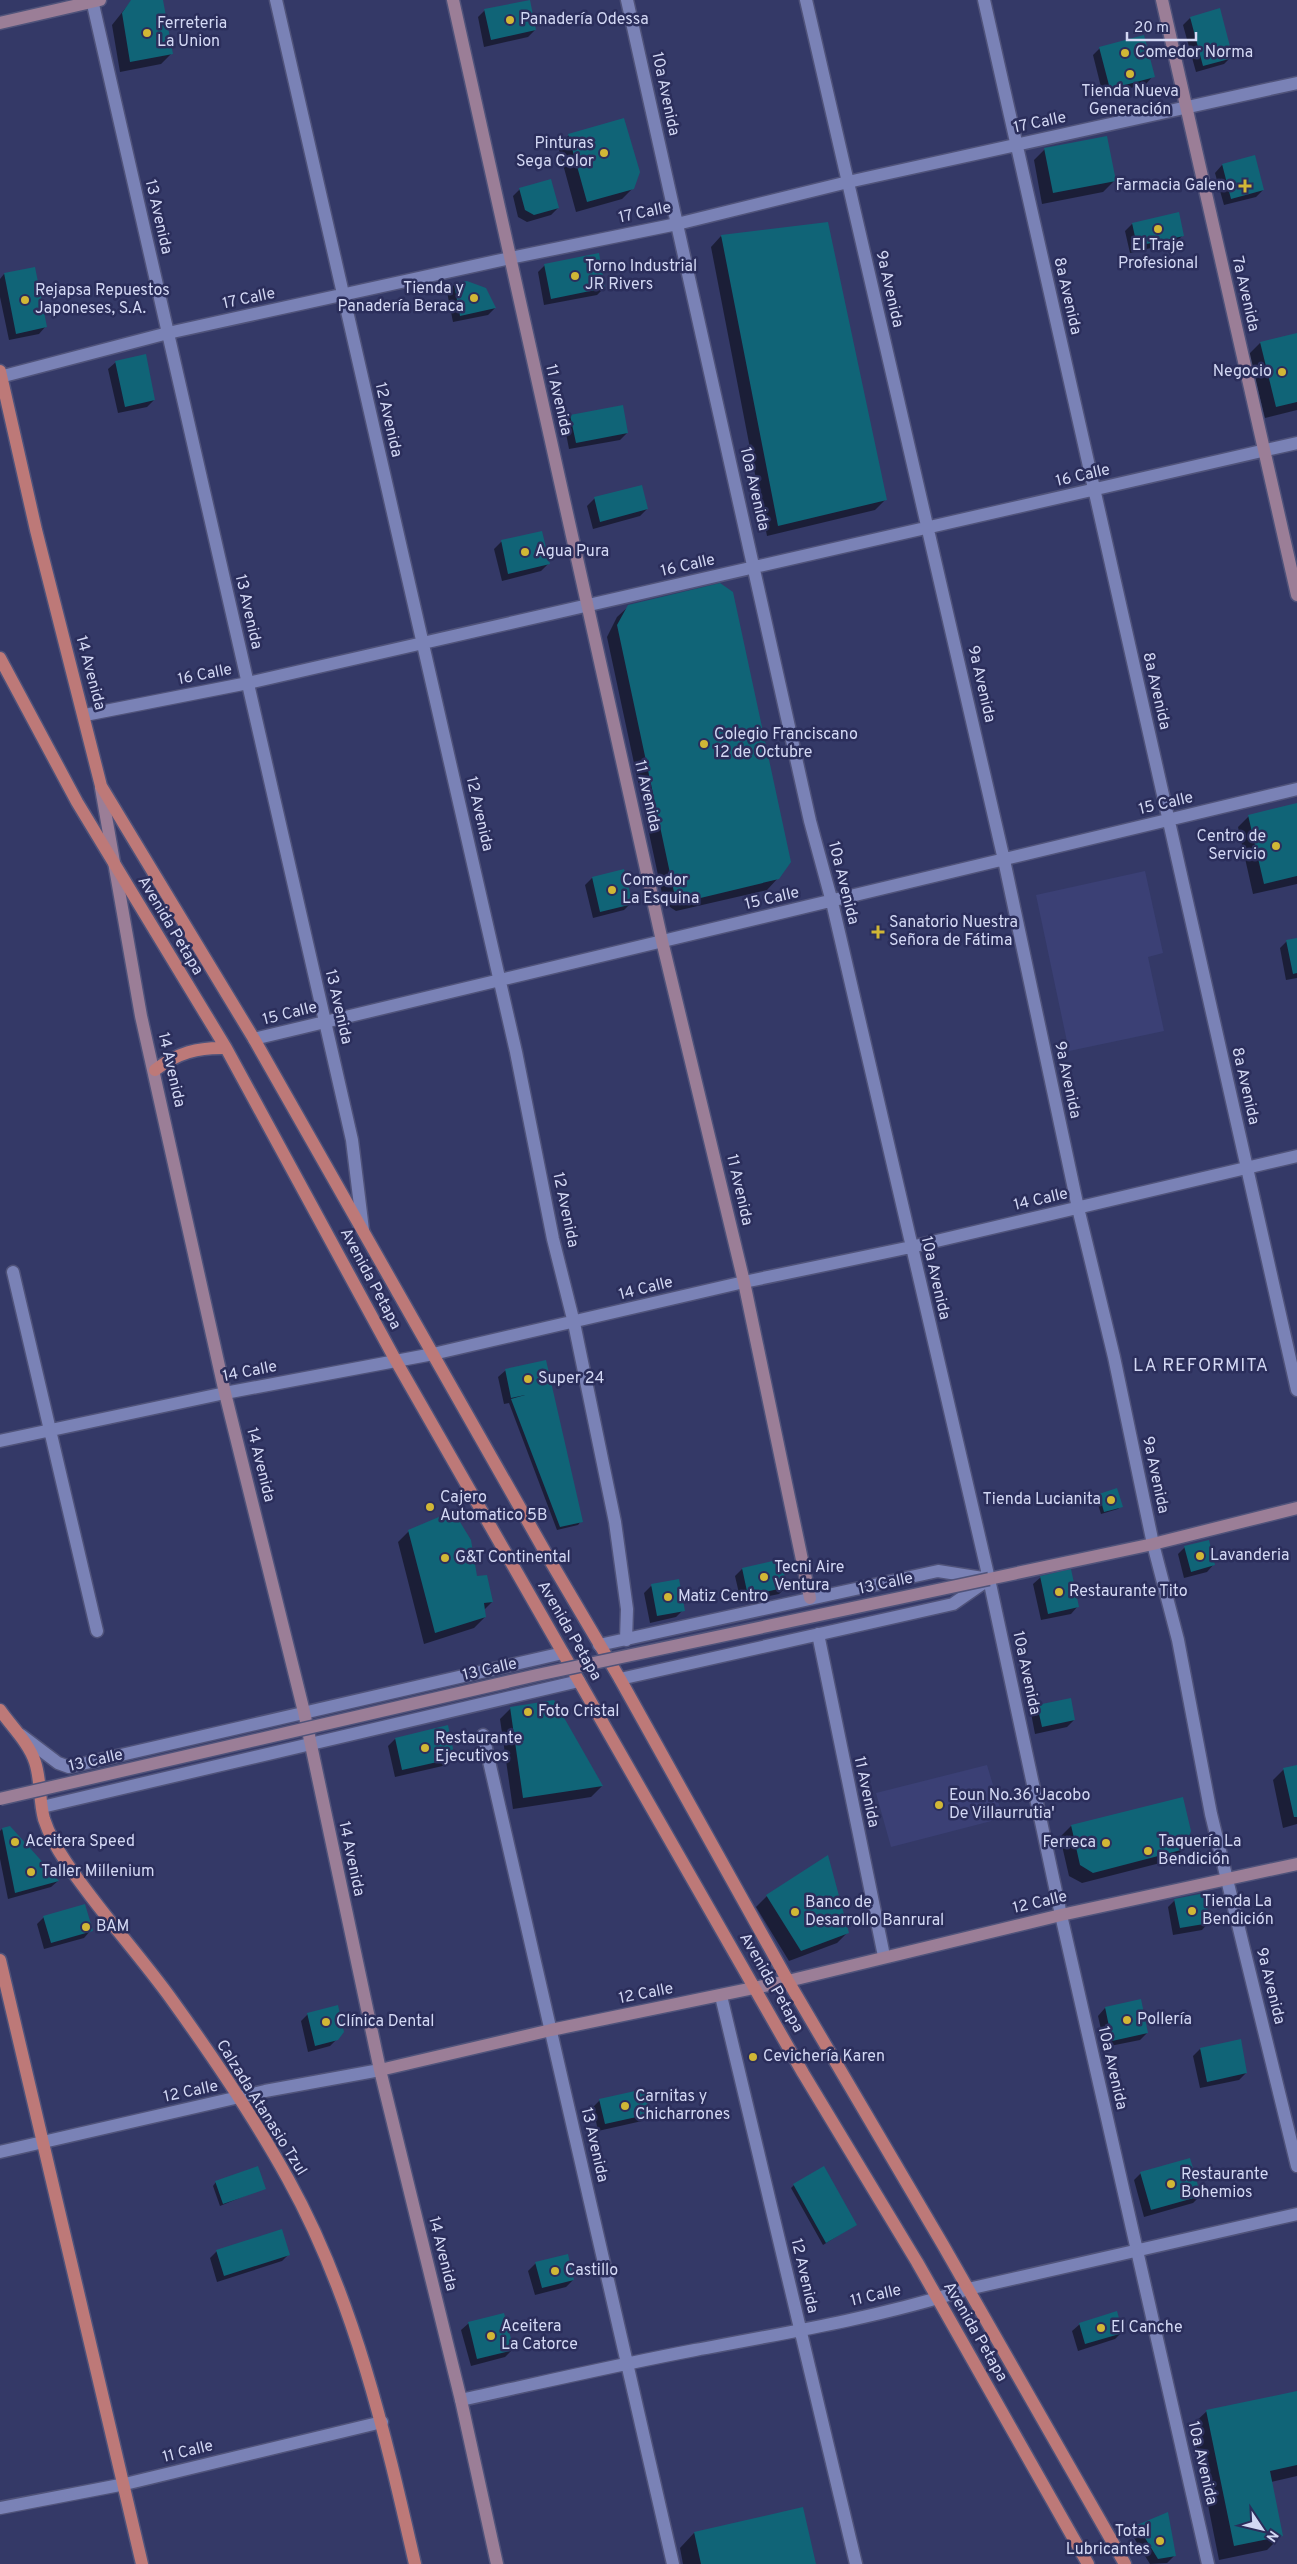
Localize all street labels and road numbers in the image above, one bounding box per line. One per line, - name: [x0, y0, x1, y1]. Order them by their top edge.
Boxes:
- street label: 10a Avenida: [646, 50, 684, 138]
- street label: 17 Calle: [1012, 108, 1068, 138]
- street label: 13 Avenida: [140, 178, 176, 256]
- street label: 17 Calle: [617, 198, 673, 228]
- street label: 9a Avenida: [870, 248, 908, 330]
- street label: 7a Avenida: [1227, 254, 1263, 334]
- street label: 8a Avenida: [1048, 255, 1086, 337]
- street label: 17 Calle: [221, 284, 277, 314]
- street label: 11 Avenida: [540, 362, 576, 438]
- street label: 12 Avenida: [370, 381, 406, 459]
- street label: 10a Avenida: [735, 445, 773, 533]
- street label: 16 Calle: [1054, 460, 1112, 492]
- street label: 16 Calle: [659, 550, 717, 582]
- street label: 13 Avenida: [230, 573, 266, 651]
- street label: 14 Avenida: [70, 634, 110, 712]
- street label: 9a Avenida: [962, 643, 1000, 725]
- street label: 8a Avenida: [1137, 650, 1175, 732]
- street label: 16 Calle: [176, 660, 234, 690]
- street label: 11 Avenida: [629, 758, 665, 834]
- street label: 12 Avenida: [461, 775, 497, 853]
- street label: 15 Calle: [1137, 788, 1195, 820]
- street label: 10a Avenida: [823, 839, 863, 927]
- street label: Avenida Petapa: [133, 873, 207, 979]
- street label: 15 Calle: [743, 883, 801, 915]
- street label: 13 Avenida: [320, 968, 356, 1046]
- street label: 15 Calle: [261, 998, 319, 1030]
- street label: 14 Avenida: [153, 1031, 189, 1109]
- street label: 9a Avenida: [1049, 1040, 1085, 1120]
- street label: 8a Avenida: [1226, 1045, 1264, 1127]
- street label: 11 Avenida: [721, 1152, 757, 1228]
- street label: 12 Avenida: [547, 1171, 583, 1249]
- street label: 14 Calle: [1012, 1184, 1070, 1216]
- street label: Avenida Petapa: [335, 1225, 405, 1333]
- street label: 10a Avenida: [916, 1234, 954, 1322]
- street label: 14 Calle: [617, 1273, 675, 1305]
- street label: 14 Calle: [221, 1357, 279, 1387]
- street label: 14 Avenida: [241, 1426, 279, 1504]
- street label: 9a Avenida: [1137, 1435, 1173, 1515]
- street label: 13 Calle: [857, 1568, 915, 1600]
- street label: Avenida Petapa: [532, 1578, 606, 1684]
- street label: 10a Avenida: [1007, 1629, 1045, 1717]
- street label: 13 Calle: [461, 1654, 519, 1686]
- street label: 13 Calle: [67, 1745, 125, 1777]
- street label: 11 Avenida: [849, 1754, 883, 1830]
- street label: 14 Avenida: [333, 1820, 369, 1898]
- street label: 12 Calle: [1011, 1887, 1069, 1919]
- street label: Avenida Petapa: [734, 1930, 808, 2036]
- street label: 9a Avenida: [1251, 1945, 1289, 2027]
- street label: 12 Calle: [617, 1979, 675, 2009]
- street label: 10a Avenida: [1093, 2024, 1131, 2112]
- street label: Calzada Atanasio Tzul: [211, 2036, 311, 2180]
- street label: 12 Calle: [162, 2076, 220, 2108]
- street label: 13 Avenida: [576, 2106, 612, 2184]
- street label: 14 Avenida: [423, 2215, 461, 2293]
- street label: 12 Avenida: [786, 2237, 822, 2315]
- street label: Avenida Petapa: [938, 2279, 1012, 2385]
- street label: 11 Calle: [849, 2280, 903, 2312]
- street label: 10a Avenida: [1183, 2419, 1221, 2507]
- street label: 11 Calle: [161, 2436, 215, 2468]

